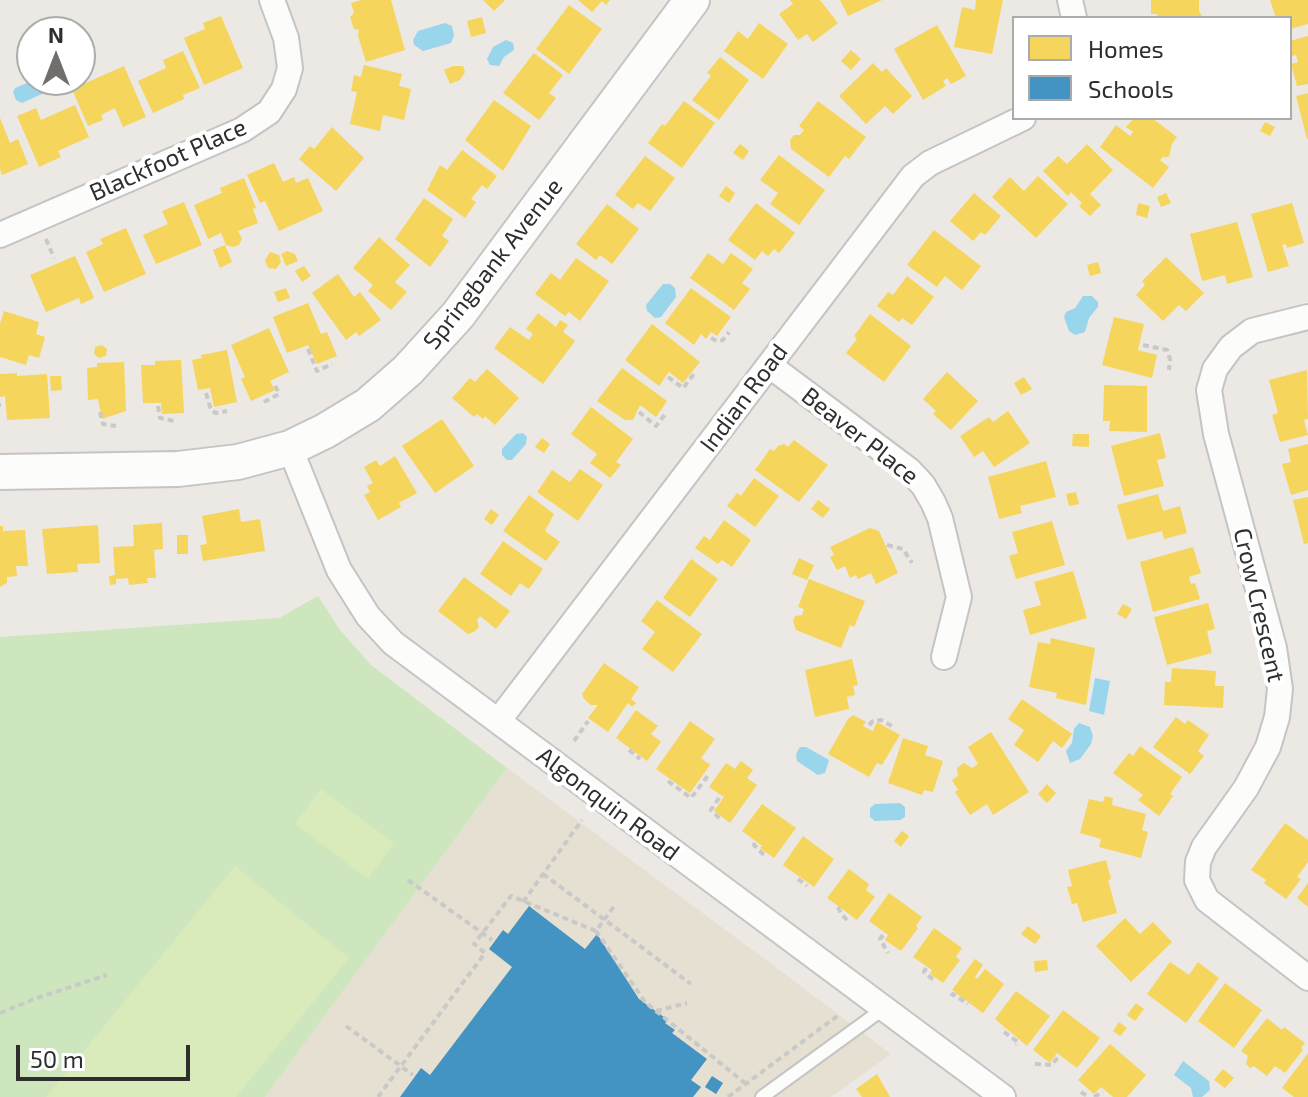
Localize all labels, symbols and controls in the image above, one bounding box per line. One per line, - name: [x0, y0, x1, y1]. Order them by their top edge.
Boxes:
- north arrow: [16, 16, 96, 96]
- legend: [1012, 16, 1292, 120]
- text: N: [48, 21, 64, 47]
- text: Homes: [1088, 34, 1164, 63]
- text: Schools: [1088, 74, 1174, 103]
- street label: Blackfoot Place: [85, 113, 251, 207]
- street label: Springbank Avenue: [417, 173, 569, 355]
- street label: Indian Road: [694, 338, 794, 458]
- street label: Beaver Place: [796, 381, 924, 491]
- street label: Crow Crescent: [1227, 525, 1291, 685]
- street label: Algonquin Road: [531, 741, 685, 867]
- scale bar: [20, 1029, 194, 1079]
- text: 50 m: [30, 1044, 84, 1073]

